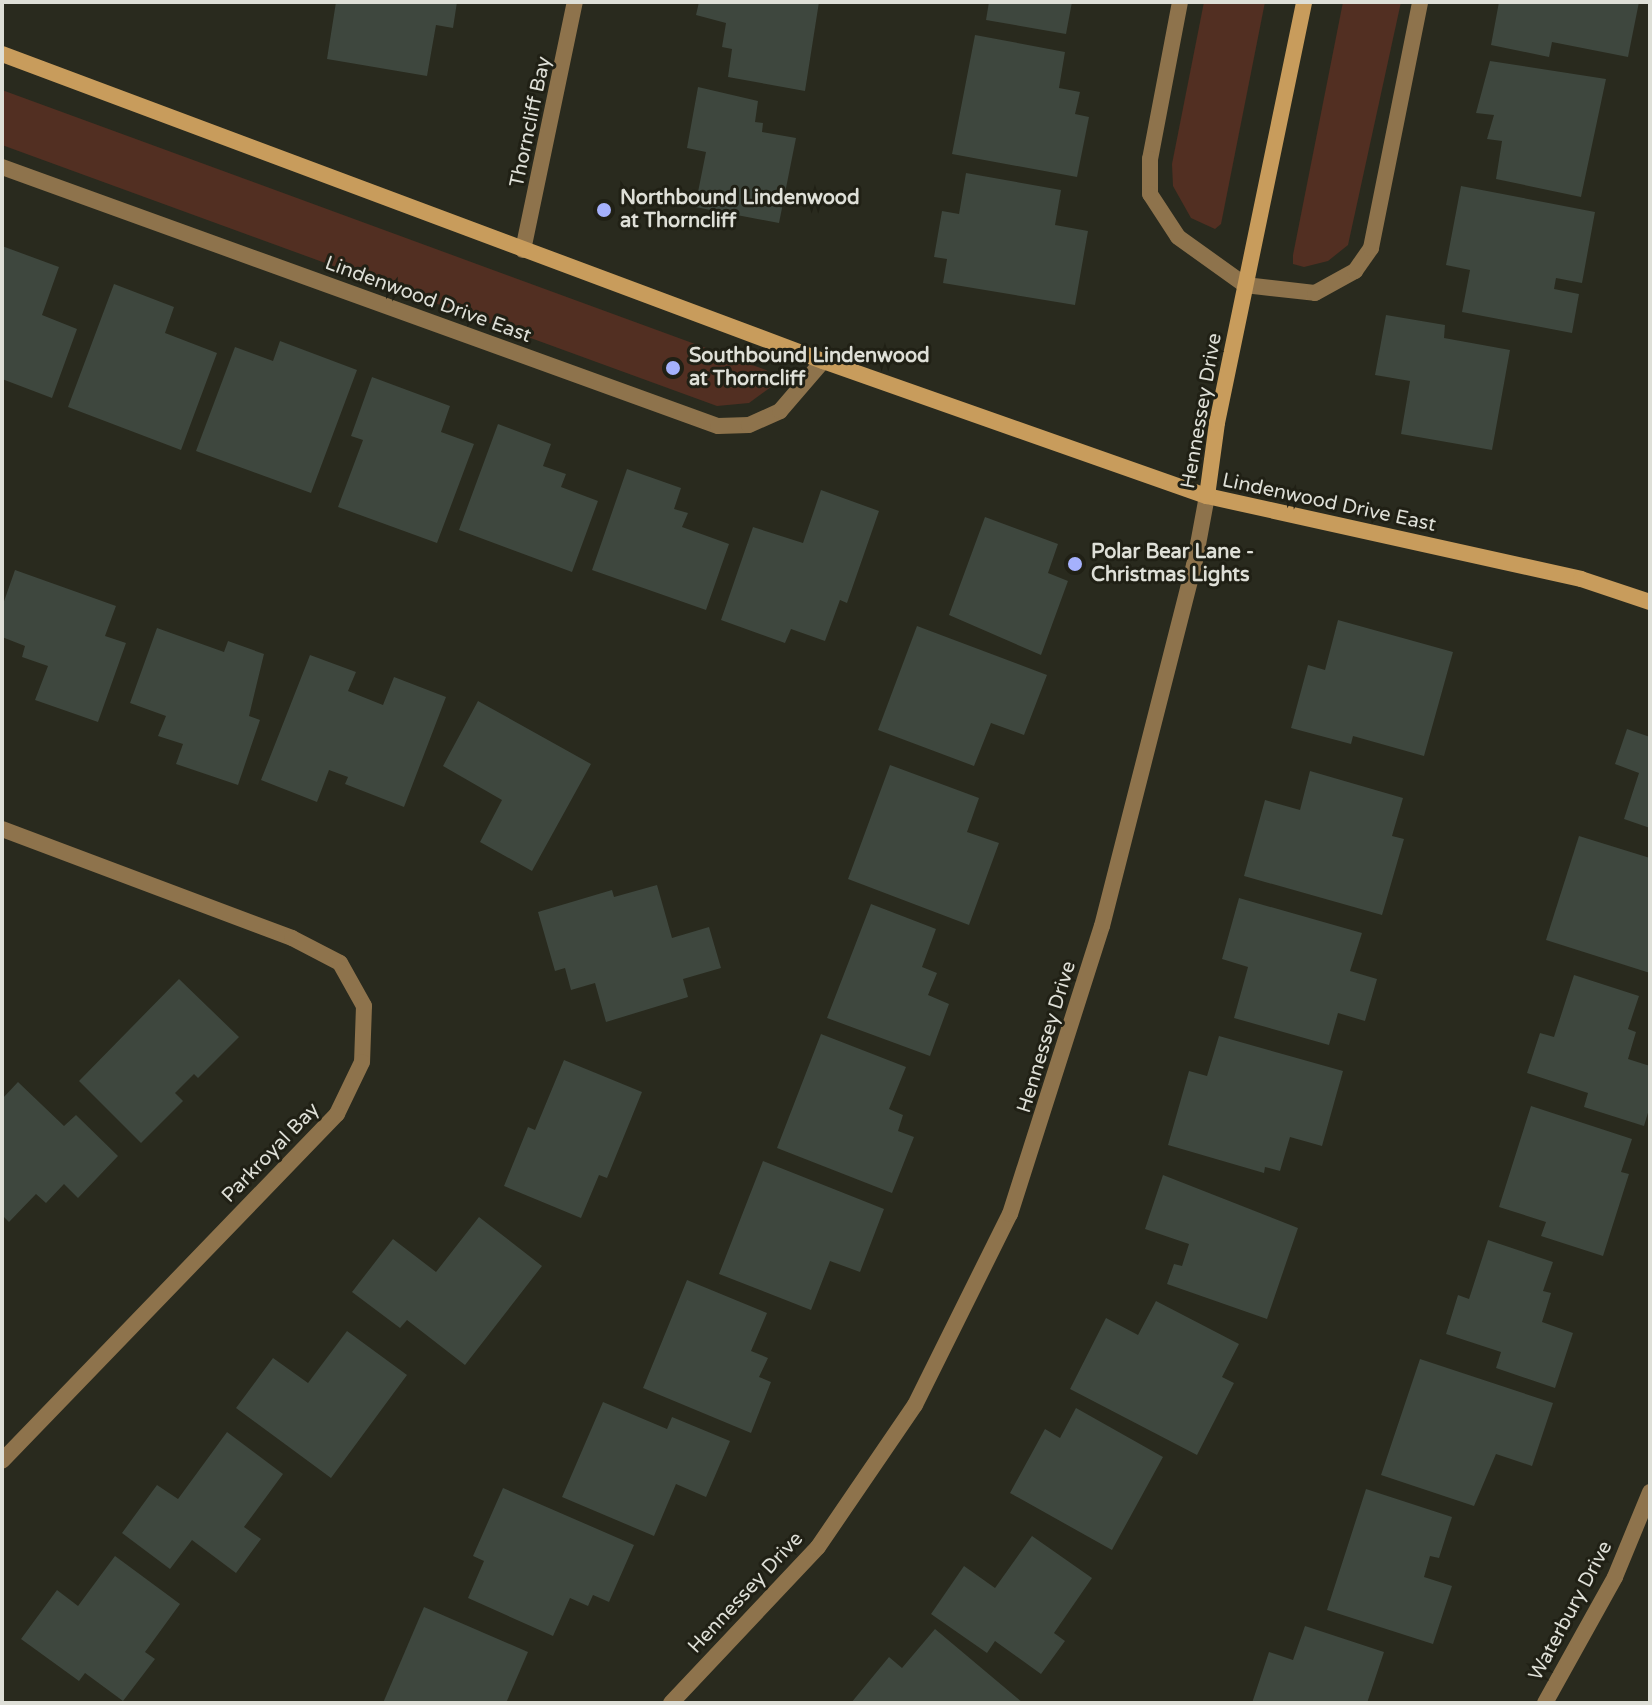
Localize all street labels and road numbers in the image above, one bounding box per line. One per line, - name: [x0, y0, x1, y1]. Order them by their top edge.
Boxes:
- street label: Thorncliff Bay: [505, 54, 557, 190]
- street label: Lindenwood Drive East: [321, 251, 535, 349]
- street label: Hennessey Drive: [1177, 331, 1227, 491]
- street label: Lindenwood Drive East: [1220, 469, 1438, 537]
- street label: Hennessey Drive: [1013, 958, 1081, 1116]
- street label: Parkroyal Bay: [217, 1098, 325, 1208]
- street label: Hennessey Drive: [684, 1527, 808, 1659]
- street label: Waterbury Drive: [1524, 1537, 1618, 1685]

